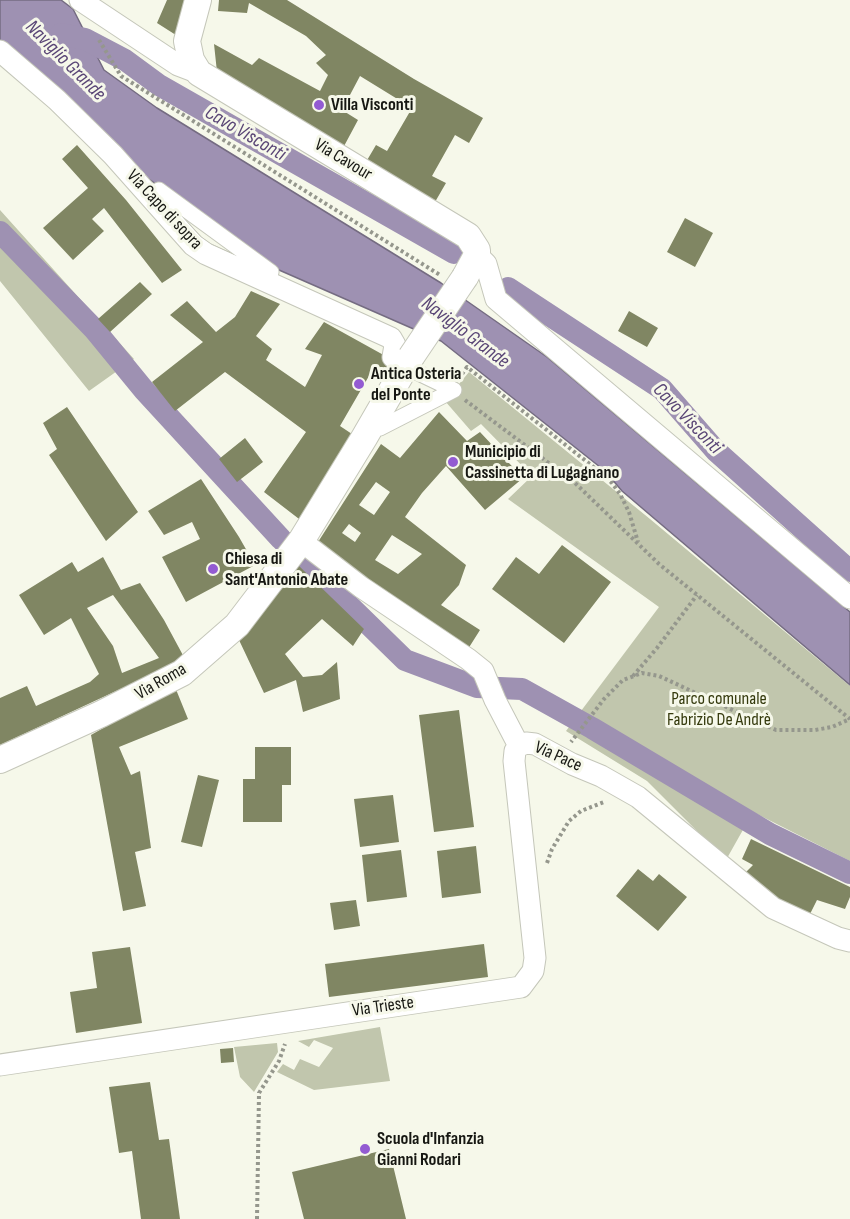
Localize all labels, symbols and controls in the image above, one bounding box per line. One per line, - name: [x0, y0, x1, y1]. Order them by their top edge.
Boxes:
- water label: Naviglio Grande: [20, 16, 110, 106]
- place label: Villa Visconti: [331, 94, 413, 116]
- marker: Villa Visconti: [312, 98, 326, 112]
- water label: Cavo Visconti: [200, 101, 290, 167]
- street label: Via Cavour: [310, 134, 376, 186]
- street label: Via Capo di sopra: [122, 166, 206, 254]
- water label: Naviglio Grande: [416, 292, 514, 374]
- place label: Antica Osteria del Ponte: [371, 363, 461, 406]
- marker: Antica Osteria del Ponte: [352, 377, 366, 391]
- water label: Cavo Visconti: [647, 378, 727, 460]
- place label: Municipio di Cassinetta di Lugagnano: [465, 441, 619, 484]
- marker: Municipio di Cassinetta di Lugagnano: [446, 455, 460, 469]
- place label: Chiesa di Sant'Antonio Abate: [225, 548, 348, 590]
- marker: Chiesa di Sant'Antonio Abate: [206, 562, 220, 576]
- street label: Via Roma: [132, 659, 190, 705]
- park label: Parco comunale Fabrizio De Andrè: [667, 688, 771, 730]
- street label: Via Pace: [531, 737, 585, 777]
- street label: Via Trieste: [351, 992, 415, 1022]
- place label: Scuola d'Infanzia Gianni Rodari: [377, 1128, 484, 1170]
- marker: Scuola d'Infanzia Gianni Rodari: [358, 1142, 372, 1156]

